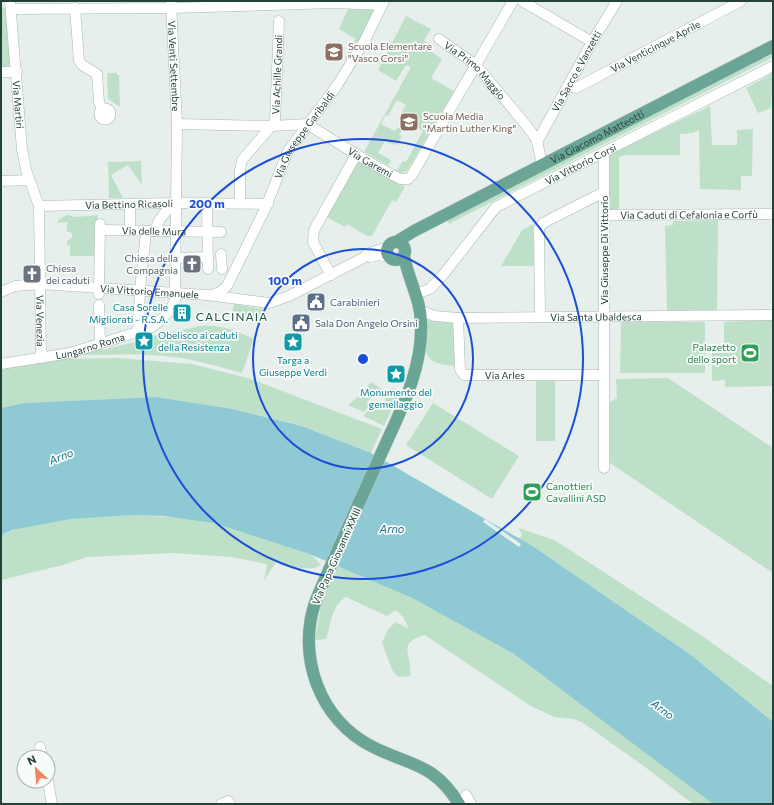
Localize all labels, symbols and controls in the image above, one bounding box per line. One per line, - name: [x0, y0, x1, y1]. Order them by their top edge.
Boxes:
- street label: Via Venticinque Aprile: [608, 18, 702, 75]
- street label: Via Venti Settembre: [166, 20, 182, 112]
- street label: Via Sacco e Vanzetti: [549, 28, 604, 114]
- street label: Via Achille Grandi: [269, 35, 284, 114]
- street label: Via Primo Maggio: [442, 39, 508, 102]
- place label: Scuola Elementare "Vasco Corsi": [348, 40, 432, 64]
- school or university icon: Scuola Elementare "Vasco Corsi": [323, 41, 345, 63]
- street label: Via Martiri: [10, 80, 26, 129]
- street label: Via Giuseppe Garibaldi: [272, 89, 337, 180]
- street label: Via Giacomo Matteotti: [548, 107, 646, 166]
- place label: Scuola Media "Martin Luther King": [423, 110, 516, 134]
- school or university icon: Scuola Media "Martin Luther King": [398, 111, 420, 133]
- street label: Via Vittorio Corsi: [543, 141, 618, 187]
- street label: Via Garemi: [346, 145, 395, 180]
- text: 200 m: [189, 196, 225, 210]
- street label: Via Giuseppe Di Vittorio: [598, 196, 610, 304]
- street label: Via Bettino Ricasoli: [85, 197, 173, 211]
- street label: Via Caduti di Cefalonia e Corfù: [620, 208, 758, 221]
- street label: Via delle Mura: [122, 224, 186, 237]
- place label: Chiesa della Compagnia: [125, 252, 178, 276]
- church icon: Chiesa della Compagnia: [181, 253, 203, 275]
- place label: Chiesa dei caduti: [46, 262, 90, 286]
- church icon: Chiesa dei caduti: [21, 263, 43, 285]
- text: 100 m: [268, 273, 302, 287]
- street label: Via Vittorio Emanuele: [100, 282, 199, 300]
- public building icon: Carabinieri: [305, 291, 327, 313]
- street label: Via Venezia: [34, 295, 47, 347]
- place label: Carabinieri: [330, 296, 380, 308]
- place label: Casa Sorelle Migliorati - R.S.A.: [89, 301, 168, 325]
- building icon: Casa Sorelle Migliorati - R.S.A.: [171, 302, 193, 324]
- district label: CALCINAIA: [196, 309, 268, 323]
- street label: Via Santa Ubaldesca: [550, 310, 642, 323]
- public building icon: Sala Don Angelo Orsini: [290, 312, 312, 334]
- place label: Sala Don Angelo Orsini: [315, 317, 418, 329]
- place label: Obelisco ai caduti della Resistenza: [158, 329, 238, 353]
- street label: Lungarno Roma: [55, 330, 126, 361]
- place icon: Obelisco ai caduti della Resistenza: [133, 330, 155, 352]
- place icon: Targa a Giuseppe Verdi: [282, 331, 304, 353]
- place label: Palazetto dello sport: [687, 341, 736, 365]
- sports icon: Palazetto dello sport: [739, 342, 761, 364]
- centre of rings: [356, 352, 370, 366]
- place label: Targa a Giuseppe Verdi: [259, 354, 327, 378]
- place icon: Monumento del gemellaggio: [385, 363, 407, 385]
- street label: Via Arles: [485, 369, 525, 381]
- place label: Monumento del gemellaggio: [360, 386, 432, 410]
- water label: Arno: [46, 445, 75, 467]
- place label: Canottieri Cavallini ASD: [546, 480, 606, 504]
- sports icon: Canottieri Cavallini ASD: [521, 481, 543, 503]
- street label: Via Papa Giovanni XXIII: [309, 506, 363, 606]
- water label: Arno: [379, 522, 405, 535]
- water label: Arno: [648, 696, 677, 722]
- north arrow: [16, 749, 56, 789]
- text: N: [25, 752, 38, 767]

